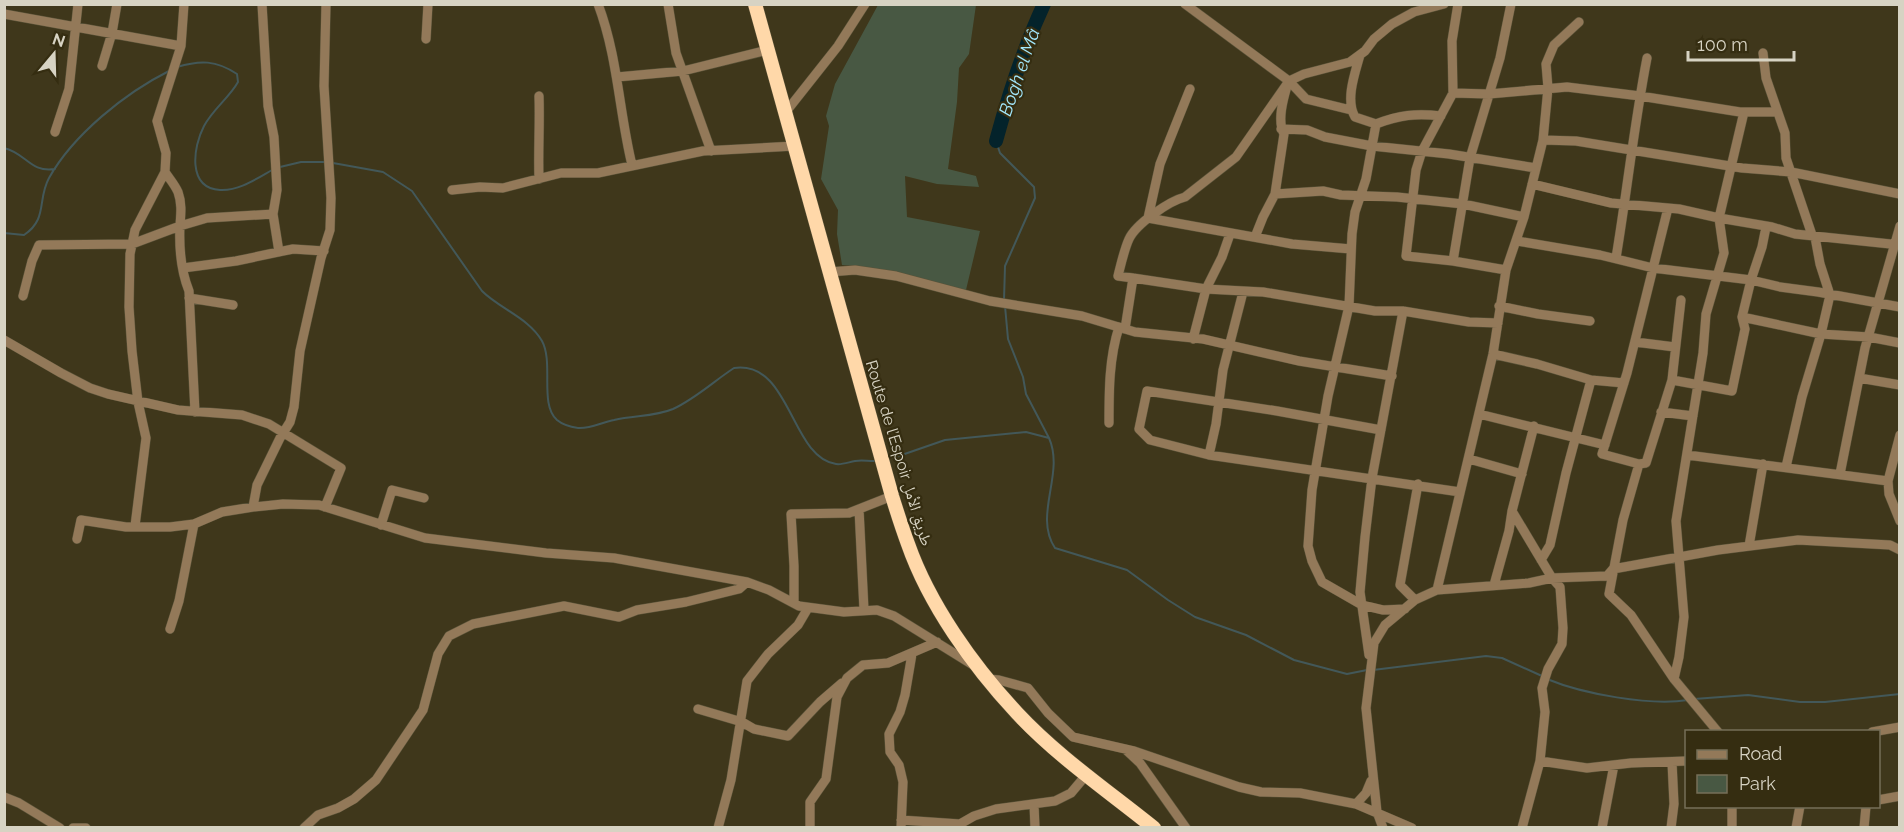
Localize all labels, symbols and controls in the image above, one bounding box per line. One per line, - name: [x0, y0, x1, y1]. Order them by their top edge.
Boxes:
- north arrow: [24, 24, 84, 84]
- scale bar: [1688, 24, 1794, 62]
- water label: Bogh el Mâ: [994, 25, 1044, 119]
- text: N: [50, 29, 68, 51]
- text: 100 m: [1697, 34, 1748, 55]
- street label: Route de l’Espoir طريق الأمل: [861, 358, 936, 548]
- legend: [1685, 730, 1880, 808]
- text: Road: [1739, 743, 1782, 764]
- text: Park: [1739, 773, 1776, 794]

